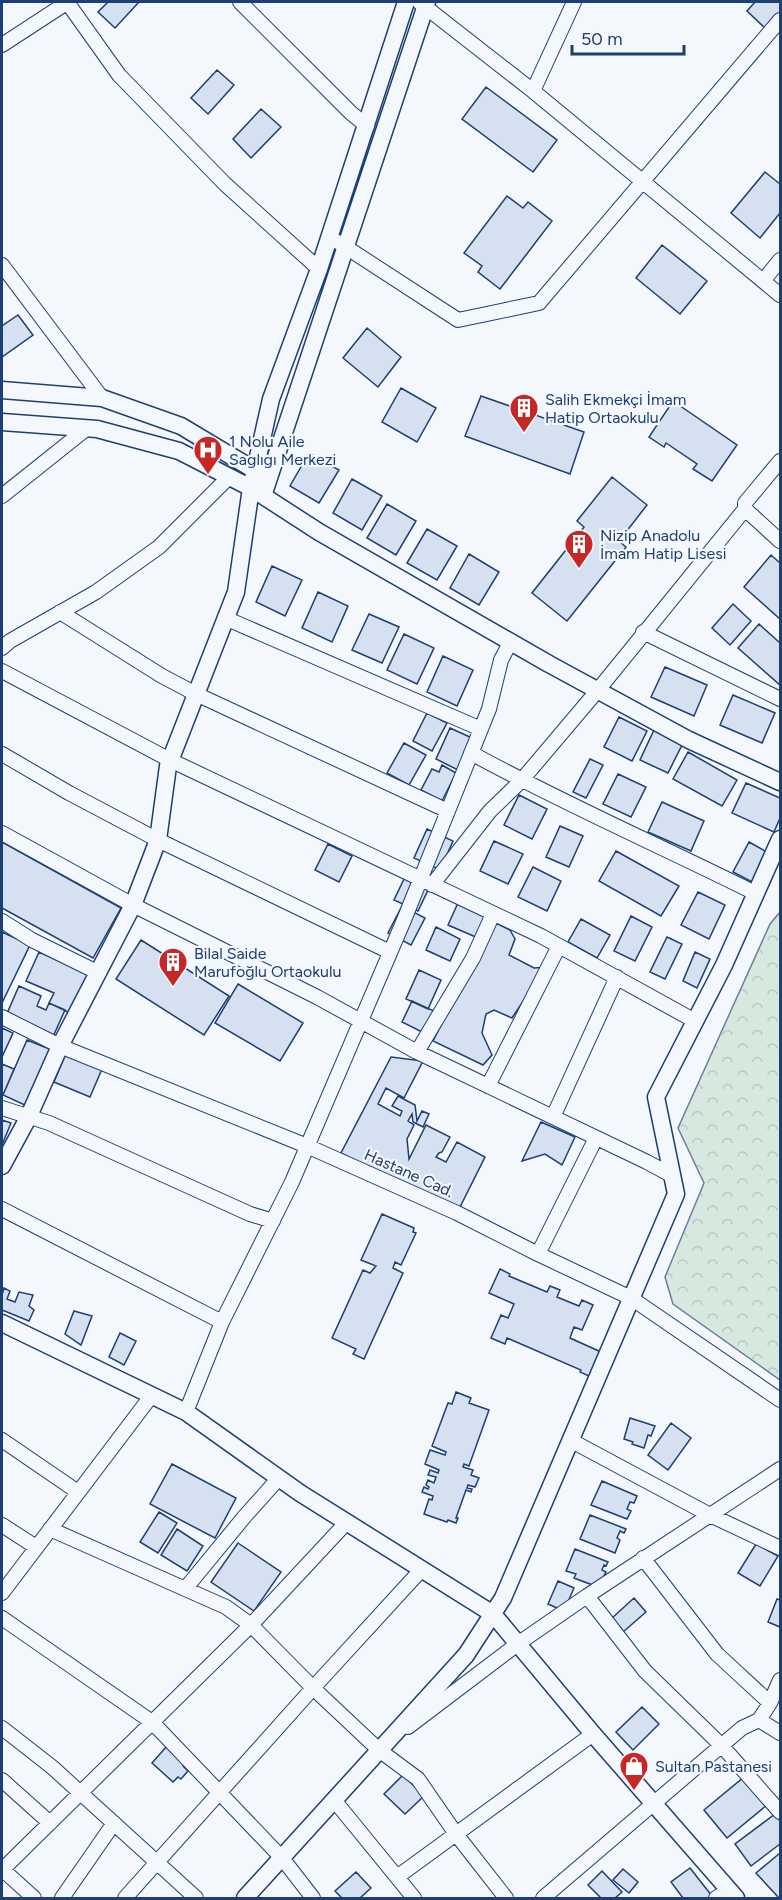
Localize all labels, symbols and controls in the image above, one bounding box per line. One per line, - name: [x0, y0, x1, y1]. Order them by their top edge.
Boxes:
- scale bar: [572, 18, 684, 56]
- text: 50 m: [581, 28, 623, 50]
- place label: Salih Ekmekçi İmam Hatip Ortaokulu: [545, 390, 686, 427]
- building icon: Salih Ekmekçi İmam Hatip Ortaokulu: [508, 392, 540, 434]
- place label: 1 Nolu Aile Saglıgı Merkezi: [229, 432, 336, 469]
- hospital icon: 1 Nolu Aile Saglıgı Merkezi: [192, 434, 224, 476]
- place label: Nizip Anadolu İmam Hatip Lisesi: [600, 526, 726, 563]
- building icon: Nizip Anadolu İmam Hatip Lisesi: [563, 528, 595, 570]
- place label: Bilal Saide Marufoğlu Ortaokulu: [194, 944, 341, 981]
- building icon: Bilal Saide Marufoğlu Ortaokulu: [157, 946, 189, 988]
- street label: Hastane Cad.: [361, 1145, 457, 1201]
- shop icon: Sultan Pastanesi: [618, 1750, 650, 1792]
- place label: Sultan Pastanesi: [655, 1757, 772, 1776]

